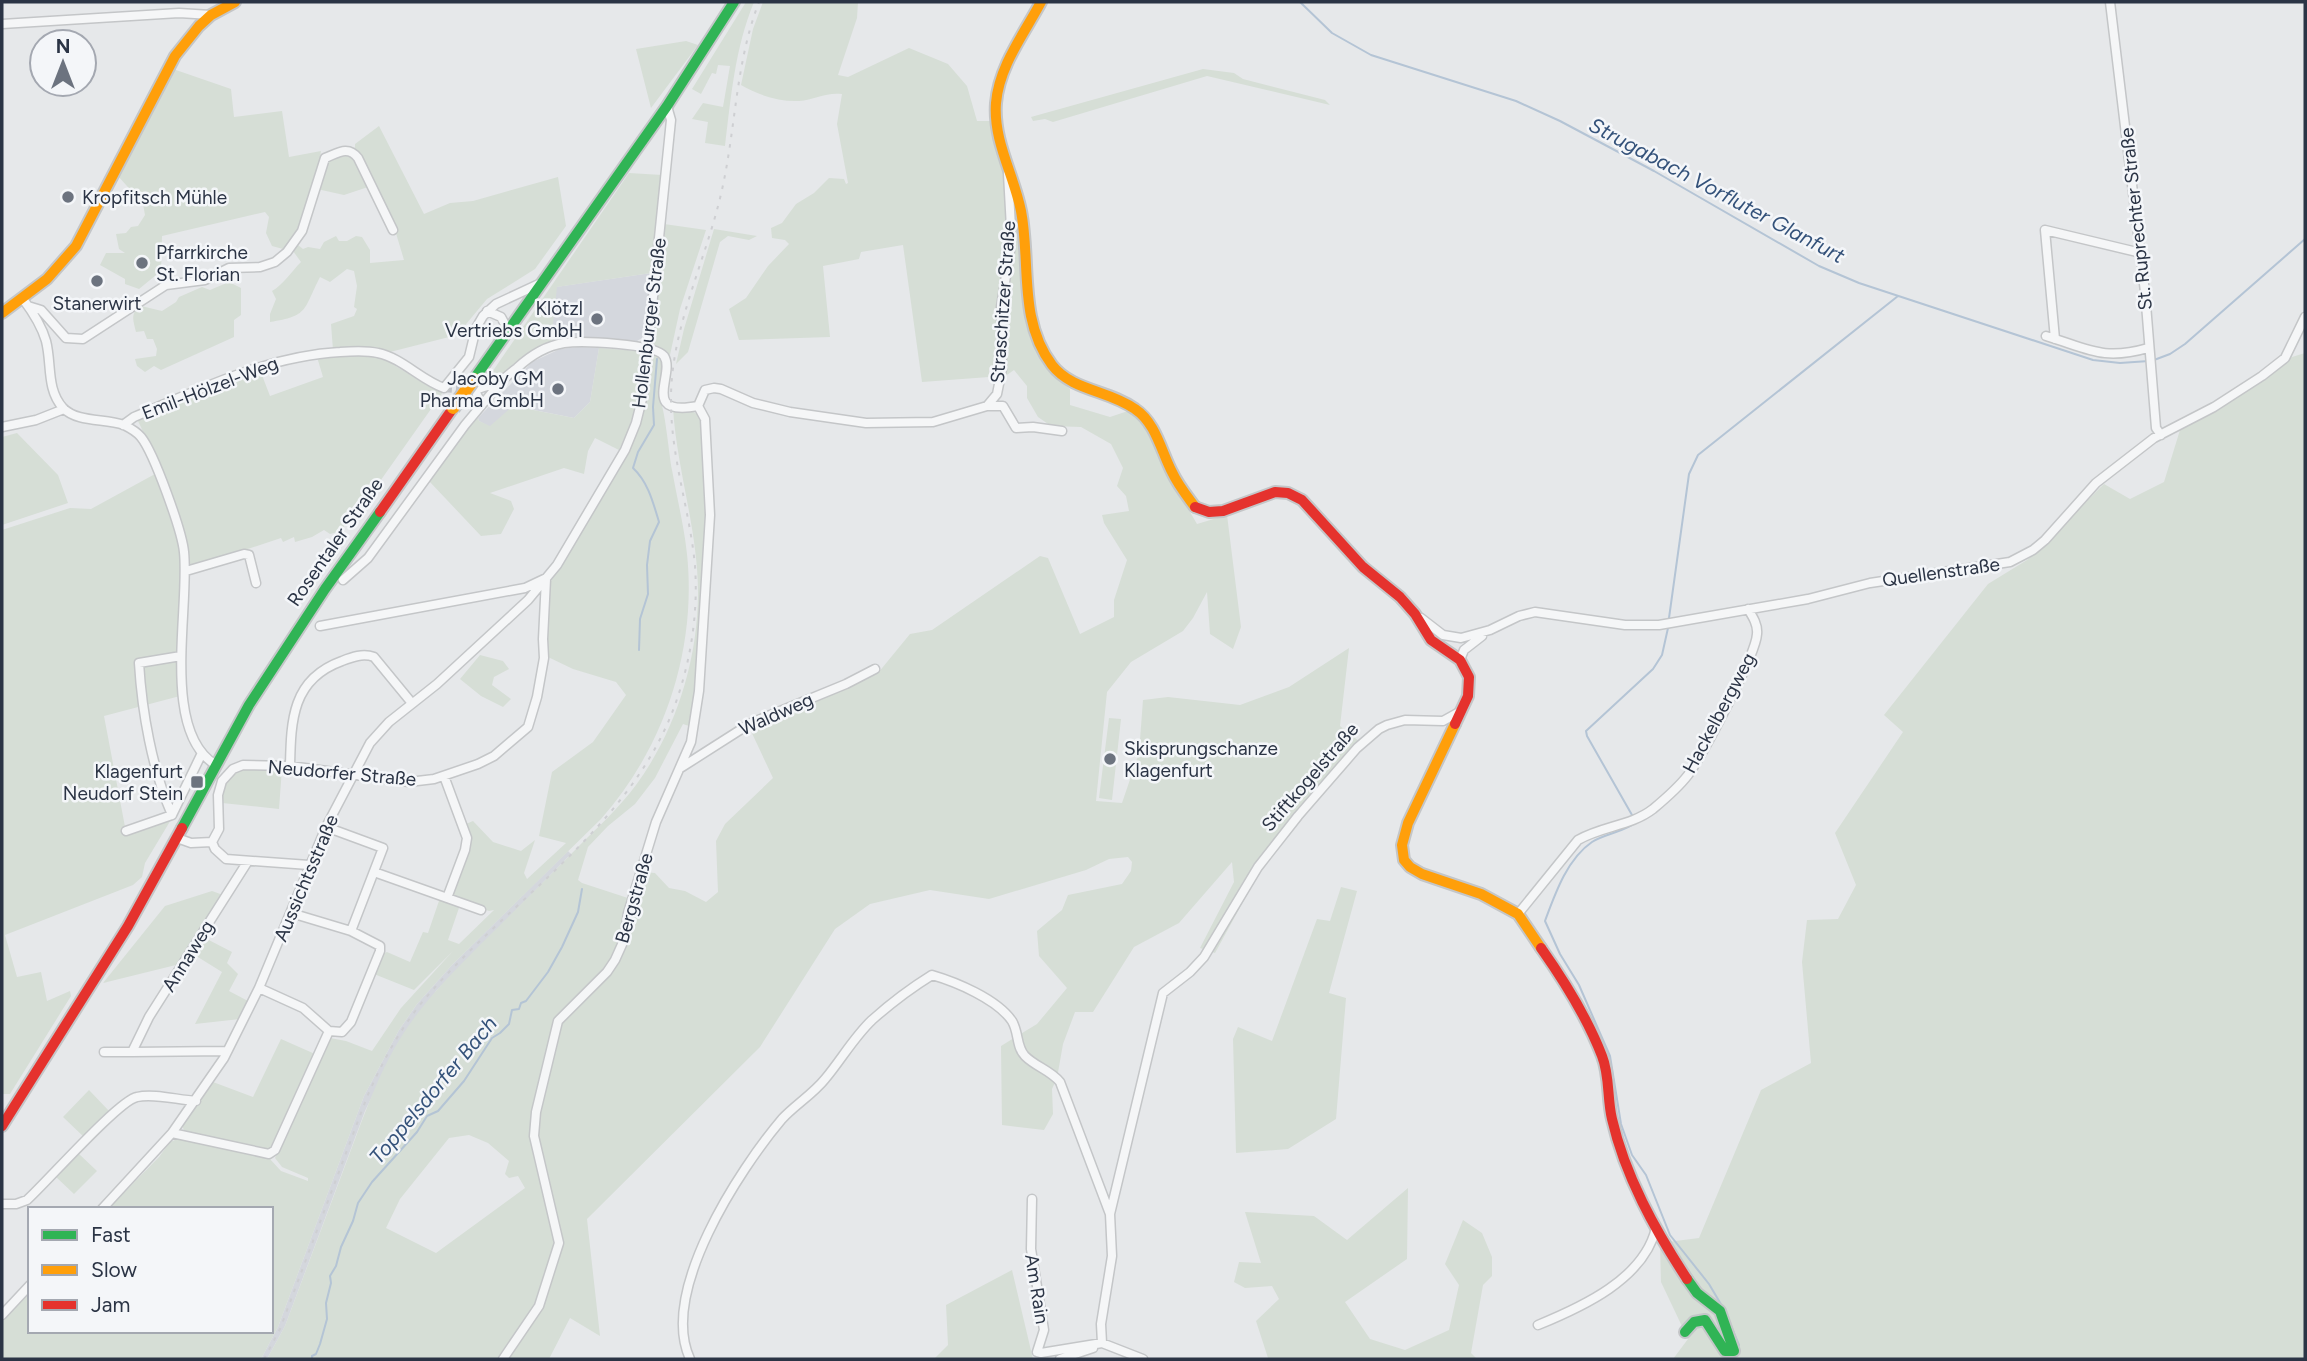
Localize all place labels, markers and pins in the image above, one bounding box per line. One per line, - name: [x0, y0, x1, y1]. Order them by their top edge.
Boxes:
- place label: Kropfitsch Mühle: [82, 186, 227, 209]
- marker: Kropfitsch Mühle: [60, 189, 76, 205]
- place label: Pfarrkirche St. Florian: [156, 241, 248, 286]
- marker: Pfarrkirche St. Florian: [134, 255, 150, 271]
- marker: Stanerwirt: [89, 273, 105, 289]
- place label: Stanerwirt: [53, 292, 141, 315]
- place label: Klötzl Vertriebs GmbH: [445, 297, 583, 342]
- marker: Klötzl Vertriebs GmbH: [589, 311, 605, 327]
- place label: Jacoby GM Pharma GmbH: [420, 367, 544, 412]
- marker: Jacoby GM Pharma GmbH: [550, 381, 566, 397]
- place label: Skisprungschanze Klagenfurt: [1124, 737, 1278, 782]
- marker: Skisprungschanze Klagenfurt: [1102, 751, 1118, 767]
- place label: Klagenfurt Neudorf Stein: [63, 760, 183, 805]
- marker: Klagenfurt Neudorf Stein: [189, 774, 205, 790]

